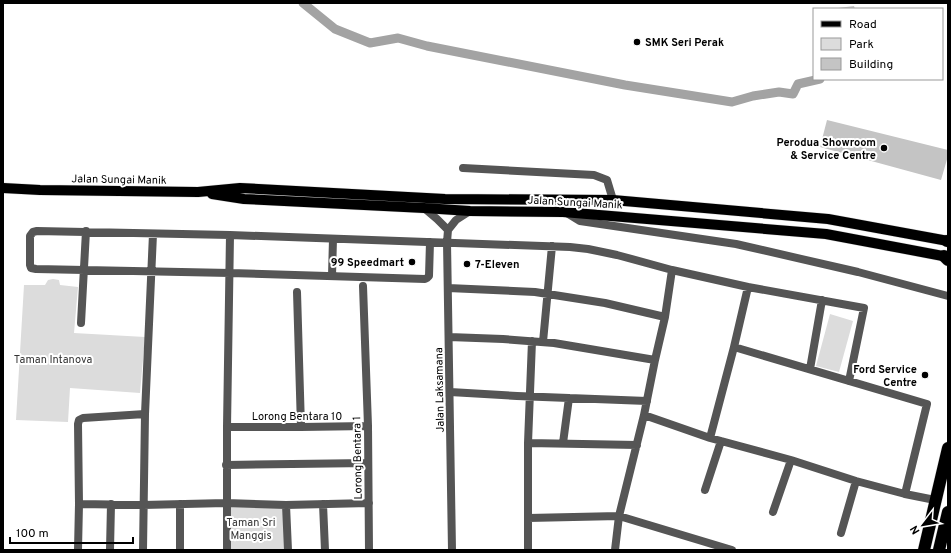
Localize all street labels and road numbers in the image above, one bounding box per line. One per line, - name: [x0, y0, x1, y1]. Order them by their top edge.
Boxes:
- street label: Jalan Sungai Manik: [71, 172, 167, 188]
- street label: Jalan Sungai Manik: [527, 194, 623, 212]
- street label: Jalan Laksamana: [432, 347, 448, 433]
- street label: Lorong Bentara 10: [252, 410, 342, 424]
- street label: Lorong Bentara 1: [350, 416, 366, 500]

